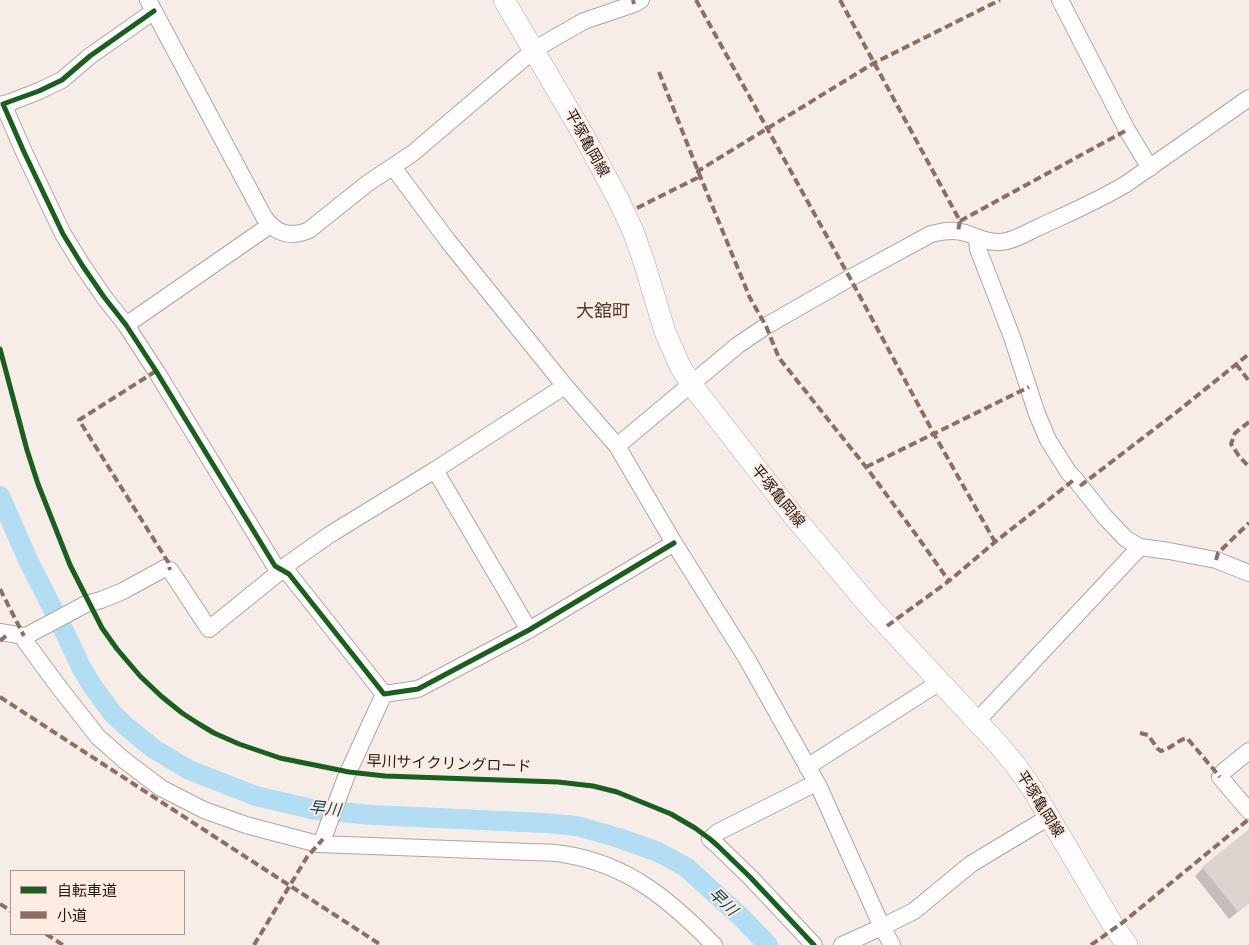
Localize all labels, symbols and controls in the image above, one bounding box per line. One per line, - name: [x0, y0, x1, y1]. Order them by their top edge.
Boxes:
- street label: 平塚亀岡線: [561, 106, 613, 180]
- district label: 大舘町: [576, 300, 630, 322]
- street label: 平塚亀岡線: [747, 461, 809, 531]
- street label: 早川サイクリングロード: [366, 752, 532, 776]
- street label: 平塚亀岡線: [1012, 767, 1068, 841]
- water label: 早川: [308, 798, 342, 820]
- legend: [10, 870, 185, 935]
- text: 自転車道: [57, 882, 117, 899]
- water label: 早川: [705, 884, 741, 920]
- text: 小道: [57, 907, 87, 924]

